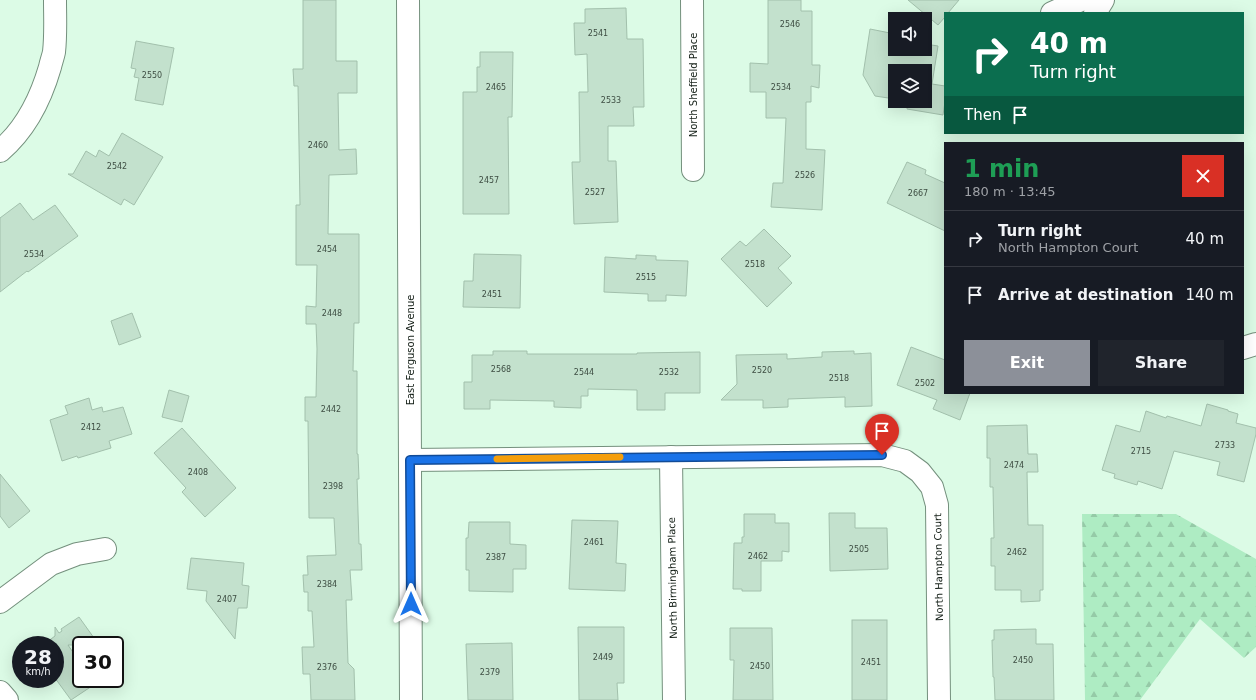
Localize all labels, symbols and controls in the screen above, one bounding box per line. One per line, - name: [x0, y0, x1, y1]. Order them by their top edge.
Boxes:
- map controls: [888, 12, 932, 108]
- button: sound: [888, 12, 932, 56]
- house number: 2546: [780, 20, 800, 29]
- text: 40 m: [1030, 27, 1108, 60]
- icon: right: [964, 28, 1016, 80]
- house number: 2541: [588, 29, 608, 38]
- street label: North Sheffield Place: [688, 33, 699, 137]
- text: Turn right: [1030, 61, 1116, 82]
- button: layers: [888, 64, 932, 108]
- house number: 2550: [142, 71, 162, 80]
- house number: 2465: [486, 83, 506, 92]
- house number: 2534: [771, 83, 791, 92]
- house number: 2533: [601, 96, 621, 105]
- icon: arrive: [1009, 104, 1031, 126]
- text: Then: [964, 106, 1001, 124]
- house number: 2460: [308, 141, 328, 150]
- text: 1 min: [964, 155, 1039, 183]
- button: close: [1182, 155, 1224, 197]
- house number: 2542: [107, 162, 127, 171]
- house number: 2526: [795, 171, 815, 180]
- house number: 2457: [479, 176, 499, 185]
- text: 180 m · 13:45: [964, 184, 1055, 199]
- house number: 2527: [585, 188, 605, 197]
- house number: 2667: [908, 189, 928, 198]
- text: Turn right: [998, 222, 1082, 240]
- icon: right: [964, 228, 986, 250]
- text: 40 m: [1186, 230, 1224, 248]
- text: North Hampton Court: [998, 240, 1138, 255]
- house number: 2454: [317, 245, 337, 254]
- house number: 2534: [24, 250, 44, 259]
- house number: 2518: [745, 260, 765, 269]
- house number: 2515: [636, 273, 656, 282]
- icon: arrive: [964, 284, 986, 306]
- text: Arrive at destination: [998, 286, 1173, 304]
- text: 140 m: [1185, 286, 1234, 304]
- house number: 2451: [482, 290, 502, 299]
- street label: East Ferguson Avenue: [405, 295, 416, 405]
- house number: 2448: [322, 309, 342, 318]
- button: Exit: [964, 340, 1090, 386]
- button: Share: [1098, 340, 1224, 386]
- house number: 2568: [491, 365, 511, 374]
- house number: 2520: [752, 366, 772, 375]
- house number: 2544: [574, 368, 594, 377]
- house number: 2532: [659, 368, 679, 377]
- house number: 2518: [829, 374, 849, 383]
- house number: 2502: [915, 379, 935, 388]
- house number: 2442: [321, 405, 341, 414]
- pin: [865, 414, 899, 455]
- icon: arrive: [871, 420, 893, 442]
- house number: 2412: [81, 423, 101, 432]
- house number: 2733: [1215, 441, 1235, 450]
- house number: 2715: [1131, 447, 1151, 456]
- house number: 2474: [1004, 461, 1024, 470]
- house number: 2408: [188, 468, 208, 477]
- house number: 2398: [323, 482, 343, 491]
- street label: North Hampton Court: [932, 513, 945, 621]
- street label: North Birmingham Place: [666, 517, 679, 639]
- house number: 2461: [584, 538, 604, 547]
- house number: 2505: [849, 545, 869, 554]
- house number: 2462: [1007, 548, 1027, 557]
- house number: 2462: [748, 552, 768, 561]
- house number: 2387: [486, 553, 506, 562]
- house number: 2384: [317, 580, 337, 589]
- position arrow: [390, 583, 432, 625]
- house number: 2407: [217, 595, 237, 604]
- speed limit sign: 30: [72, 636, 124, 688]
- text: 28: [24, 645, 52, 669]
- house number: 2449: [593, 653, 613, 662]
- house number: 2450: [1013, 656, 1033, 665]
- house number: 2451: [861, 658, 881, 667]
- house number: 2450: [750, 662, 770, 671]
- house number: 2376: [317, 663, 337, 672]
- text: km/h: [25, 666, 51, 677]
- house number: 2379: [480, 668, 500, 677]

